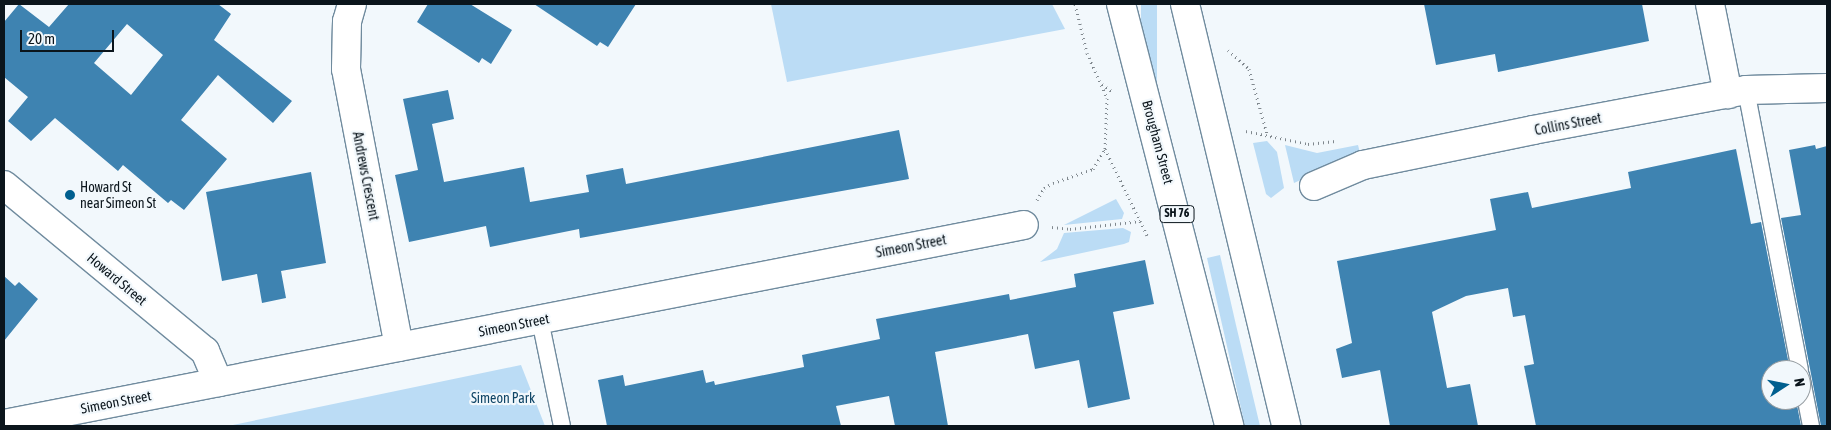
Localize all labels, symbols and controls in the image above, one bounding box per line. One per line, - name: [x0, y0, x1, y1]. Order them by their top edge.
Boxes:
- scale bar: [22, 20, 116, 52]
- text: 20 m: [28, 30, 55, 47]
- street label: Brougham Street: [1139, 98, 1177, 186]
- street label: Collins Street: [1533, 109, 1603, 139]
- street label: Andrews Crescent: [349, 130, 383, 222]
- place label: Howard St near Simeon St: [80, 179, 156, 212]
- marker: Howard St near Simeon St: [64, 189, 76, 201]
- road number: SH 76: [1160, 204, 1194, 223]
- street label: Simeon Street: [874, 231, 948, 261]
- street label: Howard Street: [84, 249, 150, 309]
- street label: Simeon Street: [477, 310, 551, 340]
- north arrow: [1761, 360, 1811, 410]
- text: N: [1791, 377, 1808, 388]
- street label: Simeon Street: [79, 387, 153, 417]
- park label: Simeon Park: [471, 390, 535, 406]

